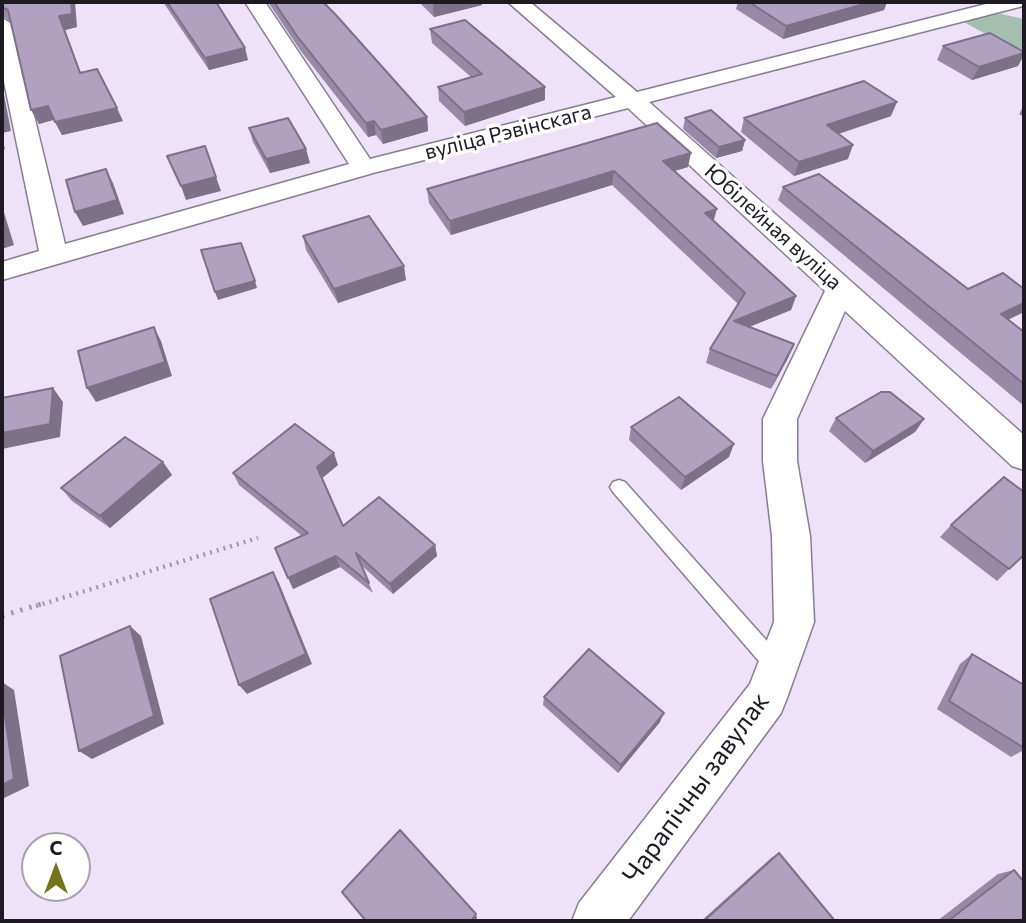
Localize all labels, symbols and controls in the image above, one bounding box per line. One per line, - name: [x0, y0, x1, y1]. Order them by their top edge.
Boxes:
- street label: вуліца Рэвінскага: [422, 99, 594, 165]
- street label: Юбілейная вуліца: [699, 159, 847, 295]
- street label: Чарапічны завулак: [616, 686, 776, 890]
- north arrow: [21, 832, 91, 902]
- text: С: [50, 836, 63, 859]

